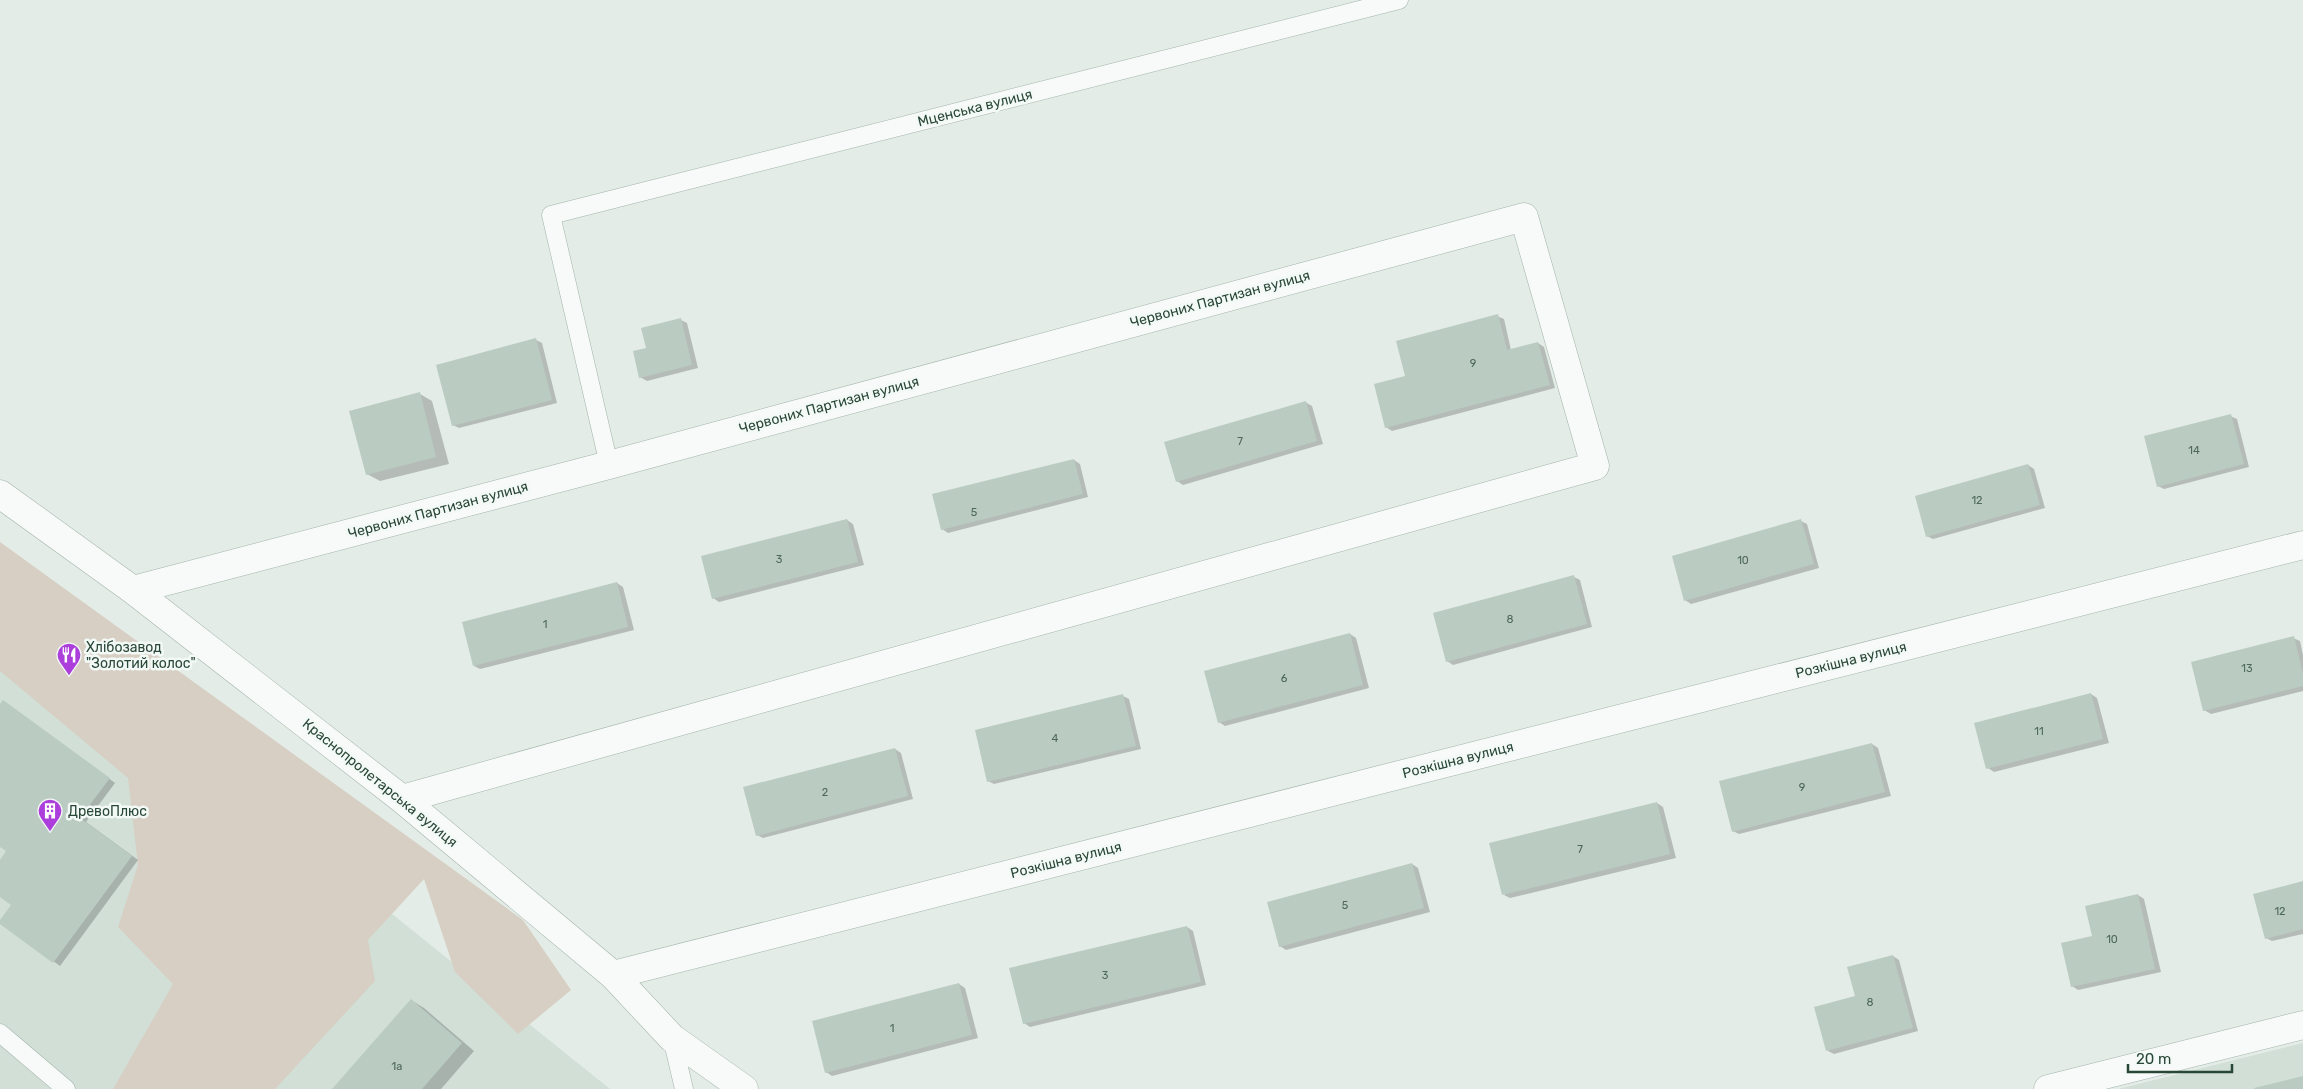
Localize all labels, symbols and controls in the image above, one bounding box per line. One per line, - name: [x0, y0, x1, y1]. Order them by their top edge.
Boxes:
- street label: Мценська вулиця: [916, 86, 1034, 130]
- street label: Червоних Партизан вулиця: [1128, 267, 1312, 331]
- house number: 9: [1470, 357, 1476, 370]
- street label: Червоних Партизан вулиця: [737, 373, 921, 437]
- house number: 7: [1237, 435, 1243, 448]
- house number: 14: [2188, 444, 2200, 457]
- street label: Червоних Партизан вулиця: [346, 478, 530, 542]
- house number: 12: [1971, 494, 1983, 507]
- house number: 5: [971, 506, 978, 519]
- house number: 3: [776, 553, 783, 566]
- house number: 10: [1737, 554, 1749, 567]
- house number: 8: [1507, 613, 1514, 626]
- house number: 1: [543, 618, 547, 631]
- street label: Розкішна вулиця: [1794, 638, 1908, 682]
- place label: Хлібозавод "Золотий колос": [86, 639, 196, 672]
- restaurant icon: Хлібозавод "Золотий колос": [56, 642, 82, 676]
- house number: 13: [2241, 662, 2253, 675]
- house number: 6: [1281, 672, 1288, 685]
- street label: Краснопролетарська вулиця: [299, 715, 461, 851]
- house number: 11: [2034, 725, 2044, 738]
- house number: 4: [1052, 732, 1059, 745]
- street label: Розкішна вулиця: [1401, 738, 1515, 782]
- house number: 9: [1799, 781, 1805, 794]
- house number: 2: [822, 786, 828, 799]
- building icon: ДревоПлюс: [37, 798, 63, 832]
- place label: ДревоПлюс: [68, 803, 147, 820]
- street label: Розкішна вулиця: [1009, 838, 1123, 882]
- house number: 7: [1577, 843, 1583, 856]
- house number: 5: [1342, 899, 1349, 912]
- house number: 12: [2274, 905, 2286, 918]
- house number: 10: [2106, 933, 2118, 946]
- house number: 3: [1102, 969, 1109, 982]
- house number: 8: [1867, 996, 1874, 1009]
- house number: 1: [890, 1022, 894, 1035]
- scale bar: [2128, 1042, 2232, 1074]
- text: 20 m: [2136, 1050, 2171, 1068]
- house number: 1а: [392, 1060, 402, 1073]

